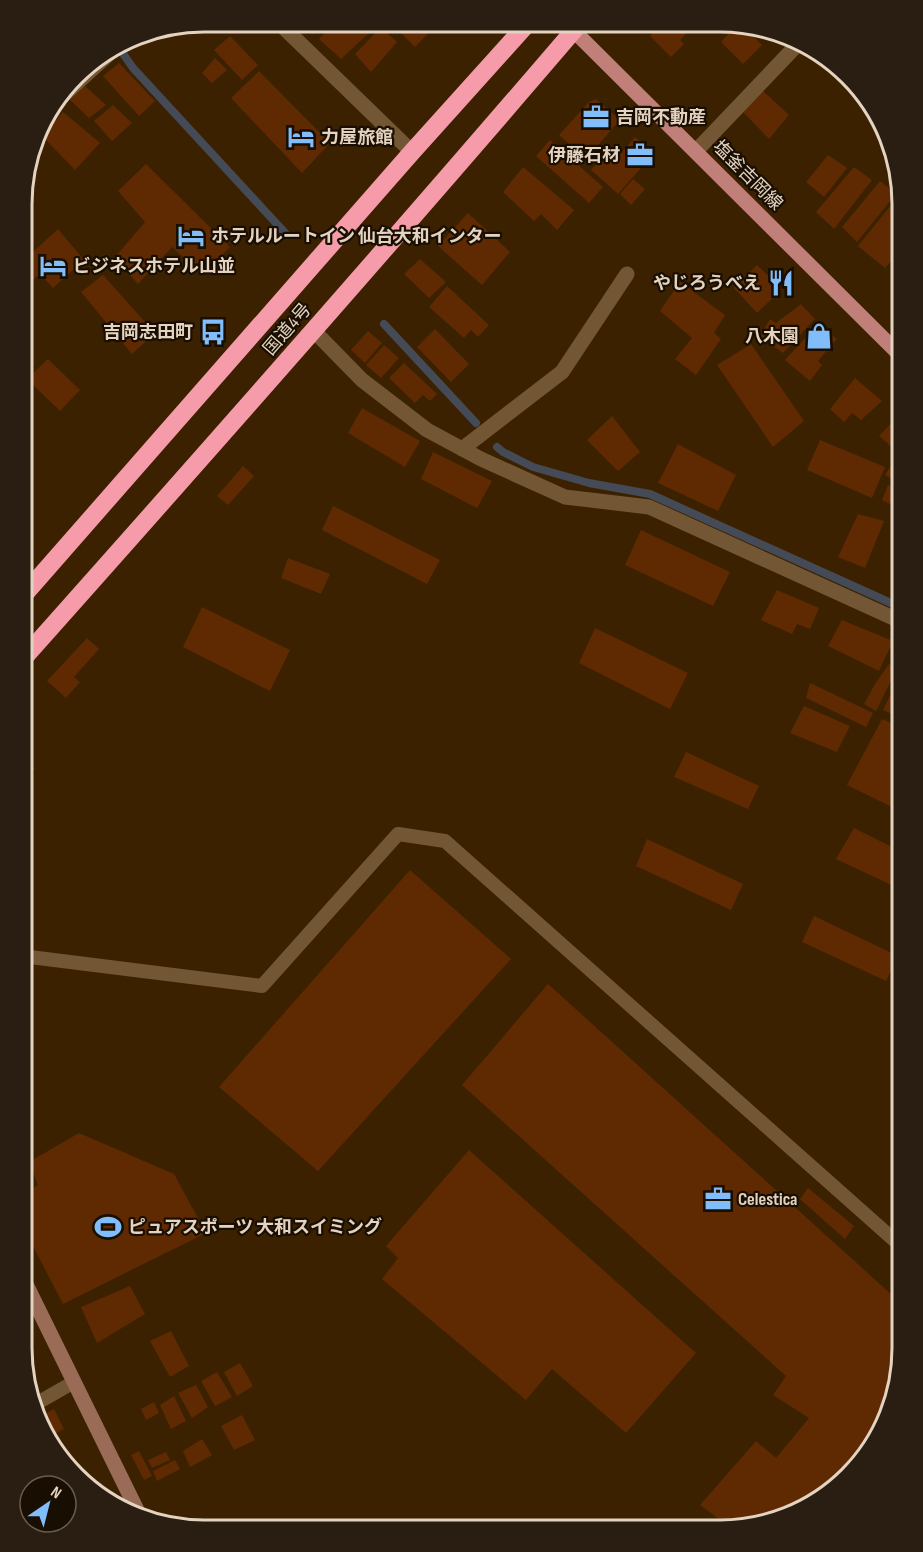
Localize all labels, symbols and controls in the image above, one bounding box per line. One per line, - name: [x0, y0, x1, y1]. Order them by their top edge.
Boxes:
- office icon: 吉岡不動産: [581, 102, 611, 132]
- place label: 吉岡不動産: [616, 107, 706, 128]
- hotel icon: 力屋旅館: [286, 122, 316, 152]
- place label: 力屋旅館: [321, 127, 393, 148]
- street label: 塩釜吉岡線: [708, 136, 787, 215]
- office icon: 伊藤石材: [625, 140, 655, 170]
- place label: 伊藤石材: [548, 145, 620, 166]
- hotel icon: ホテルルートイン 仙台大和インター: [176, 221, 206, 251]
- place label: ホテルルートイン 仙台大和インター: [211, 226, 502, 247]
- hotel icon: ビジネスホテル山並: [38, 251, 68, 281]
- place label: ビジネスホテル山並: [73, 256, 235, 277]
- restaurant icon: やじろうべえ: [766, 268, 796, 298]
- place label: やじろうべえ: [653, 273, 761, 294]
- street label: 国道4号: [259, 299, 315, 359]
- bus stop icon: 吉岡志田町: [198, 317, 228, 347]
- shop icon: 八木園: [804, 321, 834, 351]
- place label: 吉岡志田町: [103, 322, 193, 343]
- place label: 八木園: [745, 326, 799, 347]
- office icon: Celestica: [703, 1184, 733, 1214]
- place label: Celestica: [738, 1189, 797, 1210]
- sports icon: ピュアスポーツ 大和スイミング: [93, 1212, 123, 1242]
- place label: ピュアスポーツ 大和スイミング: [128, 1217, 382, 1238]
- north arrow: [18, 1474, 78, 1534]
- text: N: [47, 1483, 65, 1503]

